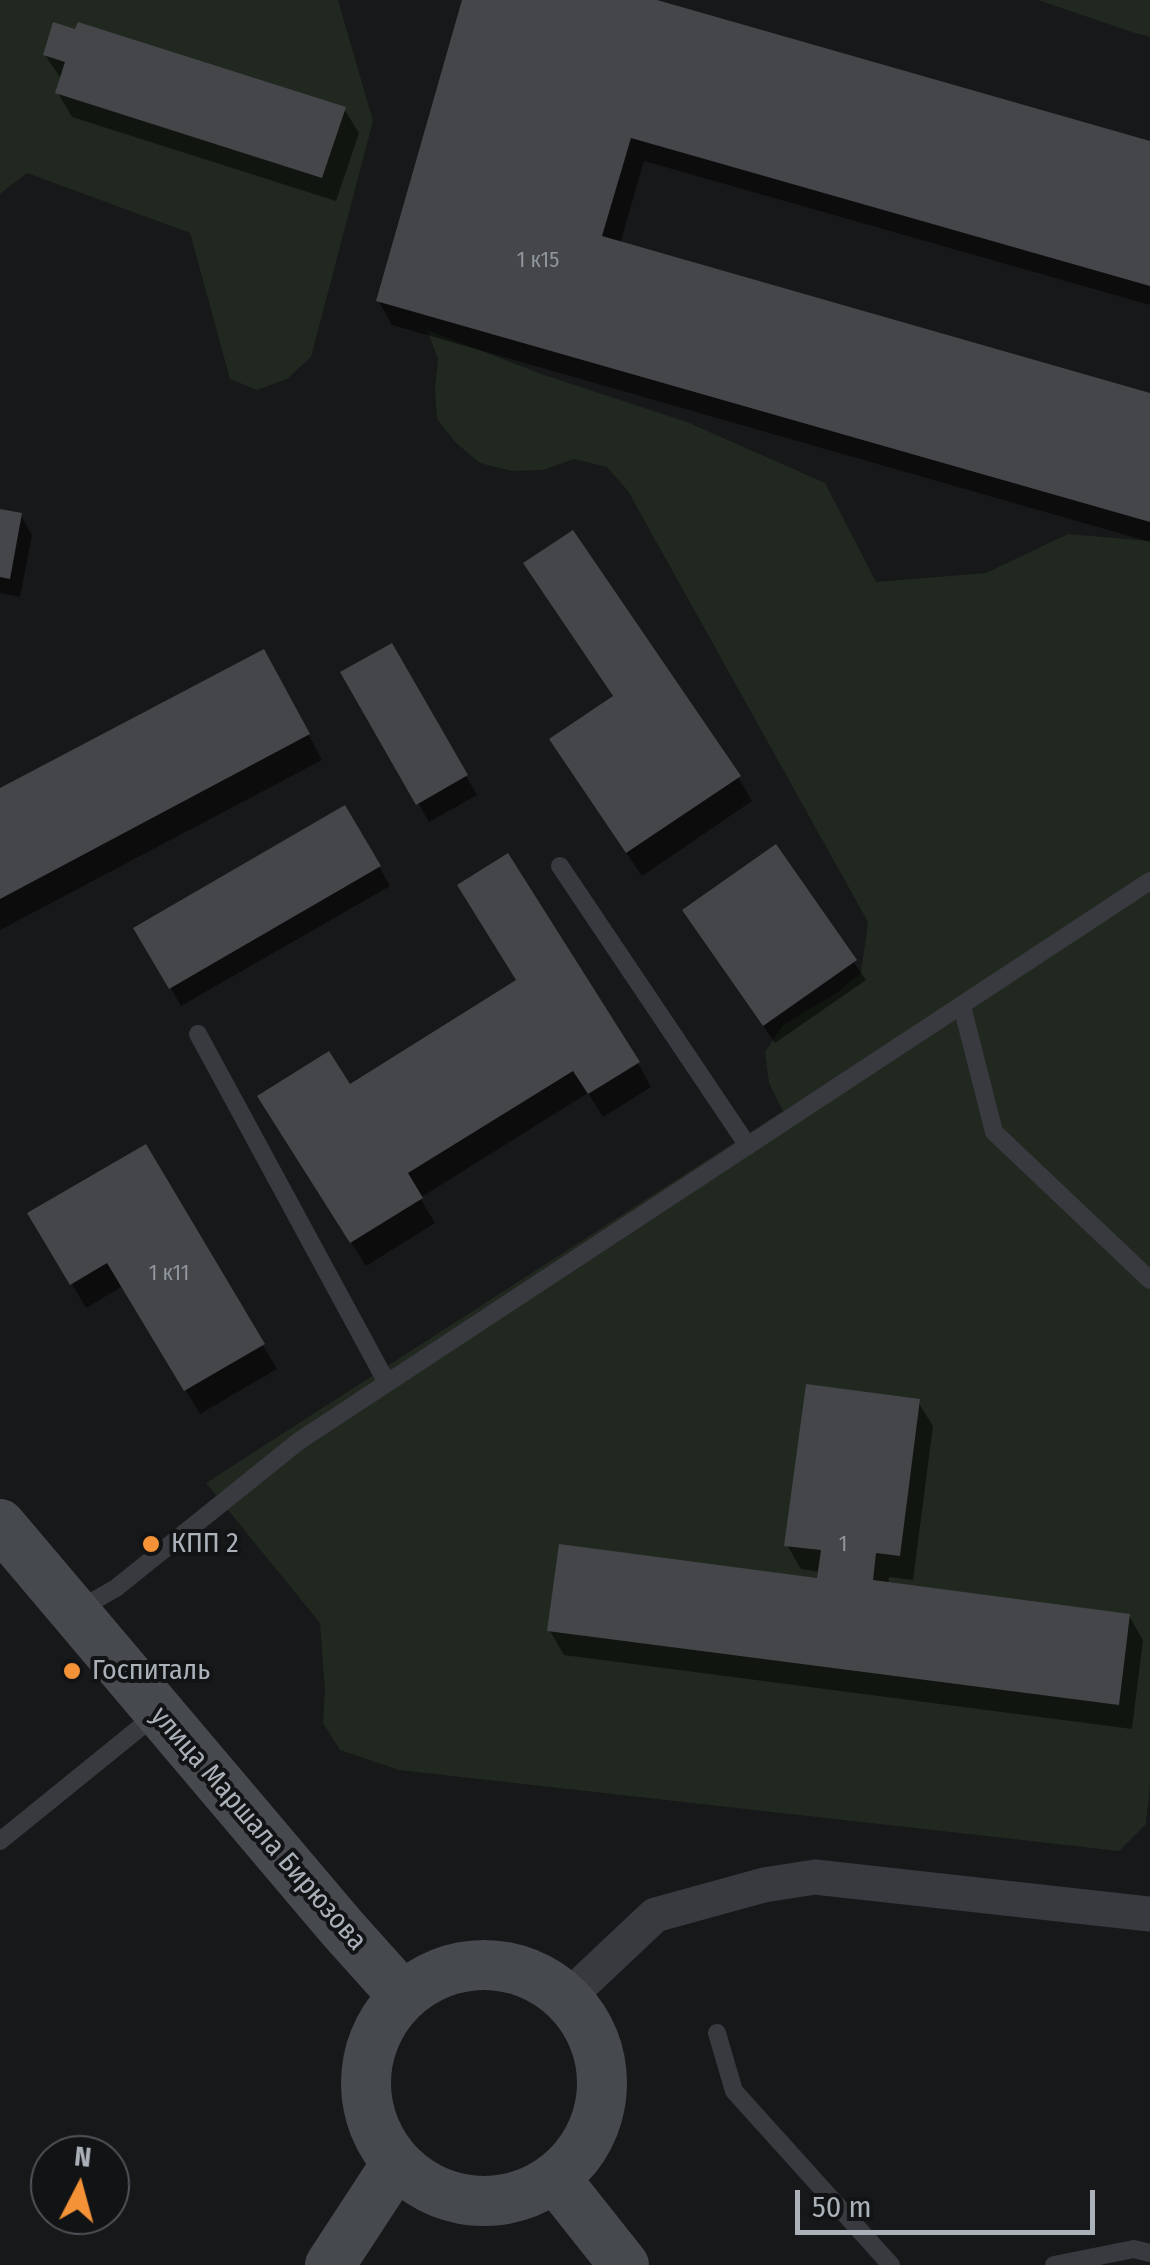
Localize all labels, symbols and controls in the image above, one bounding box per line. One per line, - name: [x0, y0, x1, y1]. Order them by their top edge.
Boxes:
- house number: 1 к15: [517, 248, 559, 274]
- house number: 1 к11: [149, 1261, 189, 1287]
- place label: КПП 2: [171, 1527, 239, 1561]
- house number: 1: [839, 1532, 847, 1558]
- marker: КПП 2: [140, 1533, 162, 1555]
- place label: Госпиталь: [92, 1654, 210, 1688]
- marker: Госпиталь: [61, 1660, 83, 1682]
- street label: улица Маршала Бирюзова: [143, 1700, 373, 1958]
- north arrow: [30, 2135, 130, 2235]
- text: N: [73, 2139, 93, 2174]
- scale bar: [800, 2170, 1100, 2232]
- text: 50 m: [812, 2189, 872, 2225]

